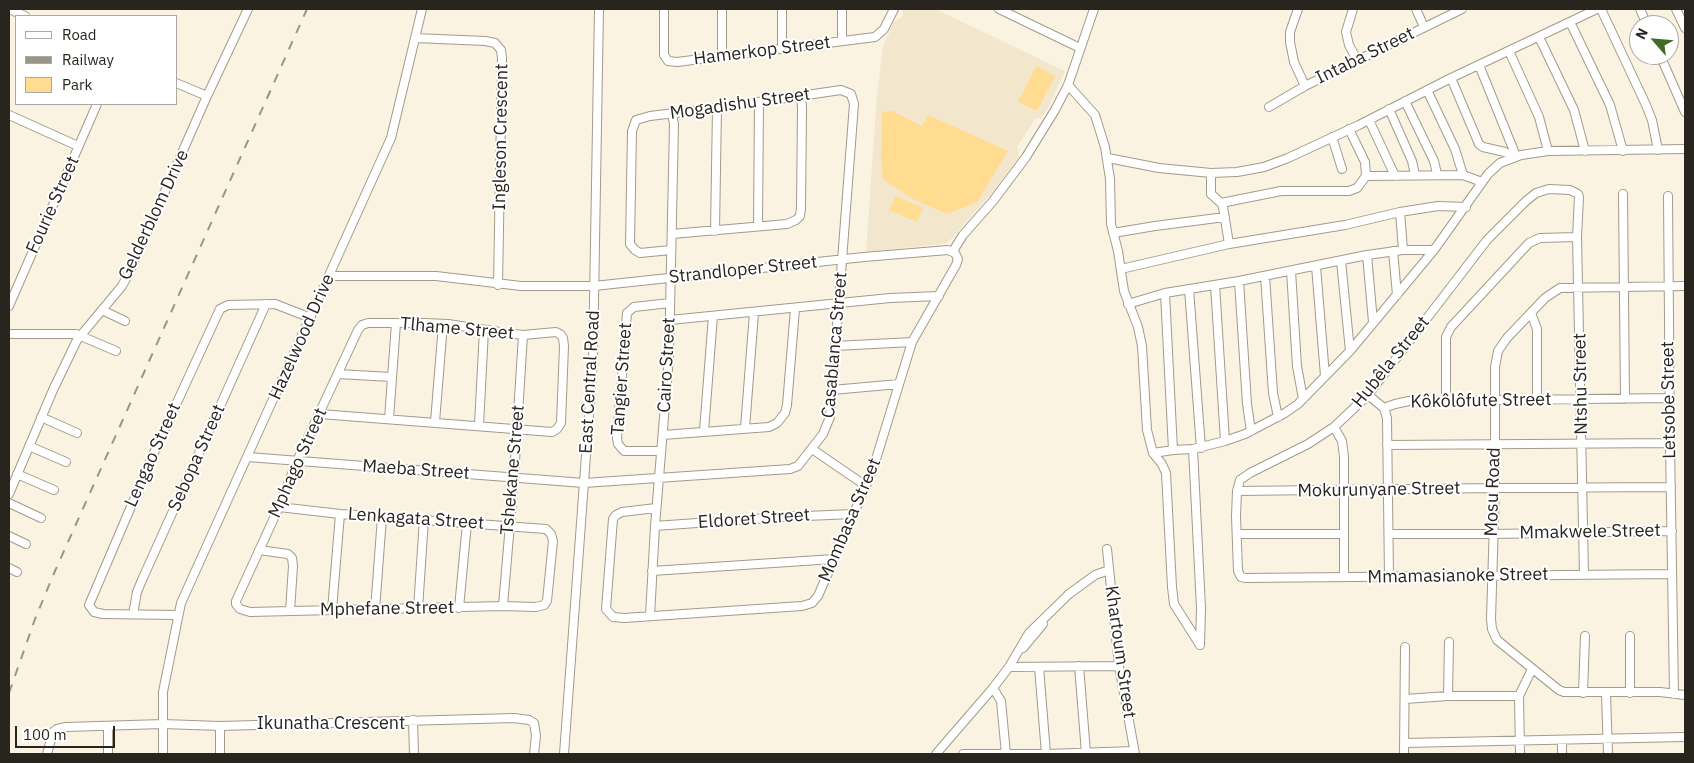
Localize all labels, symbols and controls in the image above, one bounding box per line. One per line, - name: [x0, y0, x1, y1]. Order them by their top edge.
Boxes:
- legend: [15, 15, 178, 105]
- north arrow: [1629, 15, 1679, 65]
- street label: Intaba Street: [1312, 23, 1418, 89]
- text: Road: [62, 25, 97, 44]
- text: N: [1631, 25, 1652, 42]
- street label: Hamerkop Street: [692, 32, 832, 70]
- text: Railway: [62, 50, 114, 69]
- street label: Ingleson Crescent: [489, 63, 513, 211]
- text: Park: [62, 75, 92, 94]
- street label: Mogadishu Street: [668, 83, 812, 125]
- street label: Gelderblom Drive: [114, 146, 194, 284]
- street label: Fourie Street: [22, 153, 84, 257]
- street label: Strandloper Street: [668, 251, 818, 289]
- street label: Hazelwood Drive: [265, 271, 339, 403]
- street label: Casablanca Street: [818, 271, 852, 419]
- street label: East Central Road: [575, 310, 605, 454]
- street label: Hubêla Street: [1348, 312, 1434, 412]
- street label: Tlhame Street: [399, 313, 515, 345]
- street label: Cairo Street: [654, 317, 680, 413]
- street label: Tangier Street: [607, 322, 637, 436]
- street label: Ntshu Street: [1569, 333, 1593, 435]
- street label: Letsobe Street: [1657, 341, 1681, 459]
- street label: Kôkôlôfute Street: [1410, 389, 1552, 413]
- street label: Lengao Street: [120, 400, 186, 510]
- street label: Sebopa Street: [164, 401, 230, 515]
- street label: Tshekane Street: [497, 404, 529, 536]
- street label: Mphago Street: [264, 405, 332, 521]
- street label: Mosu Road: [1481, 447, 1505, 537]
- street label: Maeba Street: [361, 455, 471, 485]
- street label: Mombasa Street: [814, 455, 886, 585]
- street label: Mokurunyane Street: [1297, 478, 1461, 502]
- street label: Lenkagata Street: [347, 503, 485, 535]
- street label: Eldoret Street: [697, 504, 811, 534]
- street label: Mmakwele Street: [1519, 520, 1661, 544]
- street label: Mmamasianoke Street: [1367, 564, 1549, 588]
- street label: Khartoum Street: [1100, 584, 1140, 720]
- street label: Mphefane Street: [320, 597, 454, 621]
- street label: Ikunatha Crescent: [257, 713, 405, 735]
- scale bar: [18, 716, 118, 748]
- text: 100 m: [23, 725, 67, 744]

